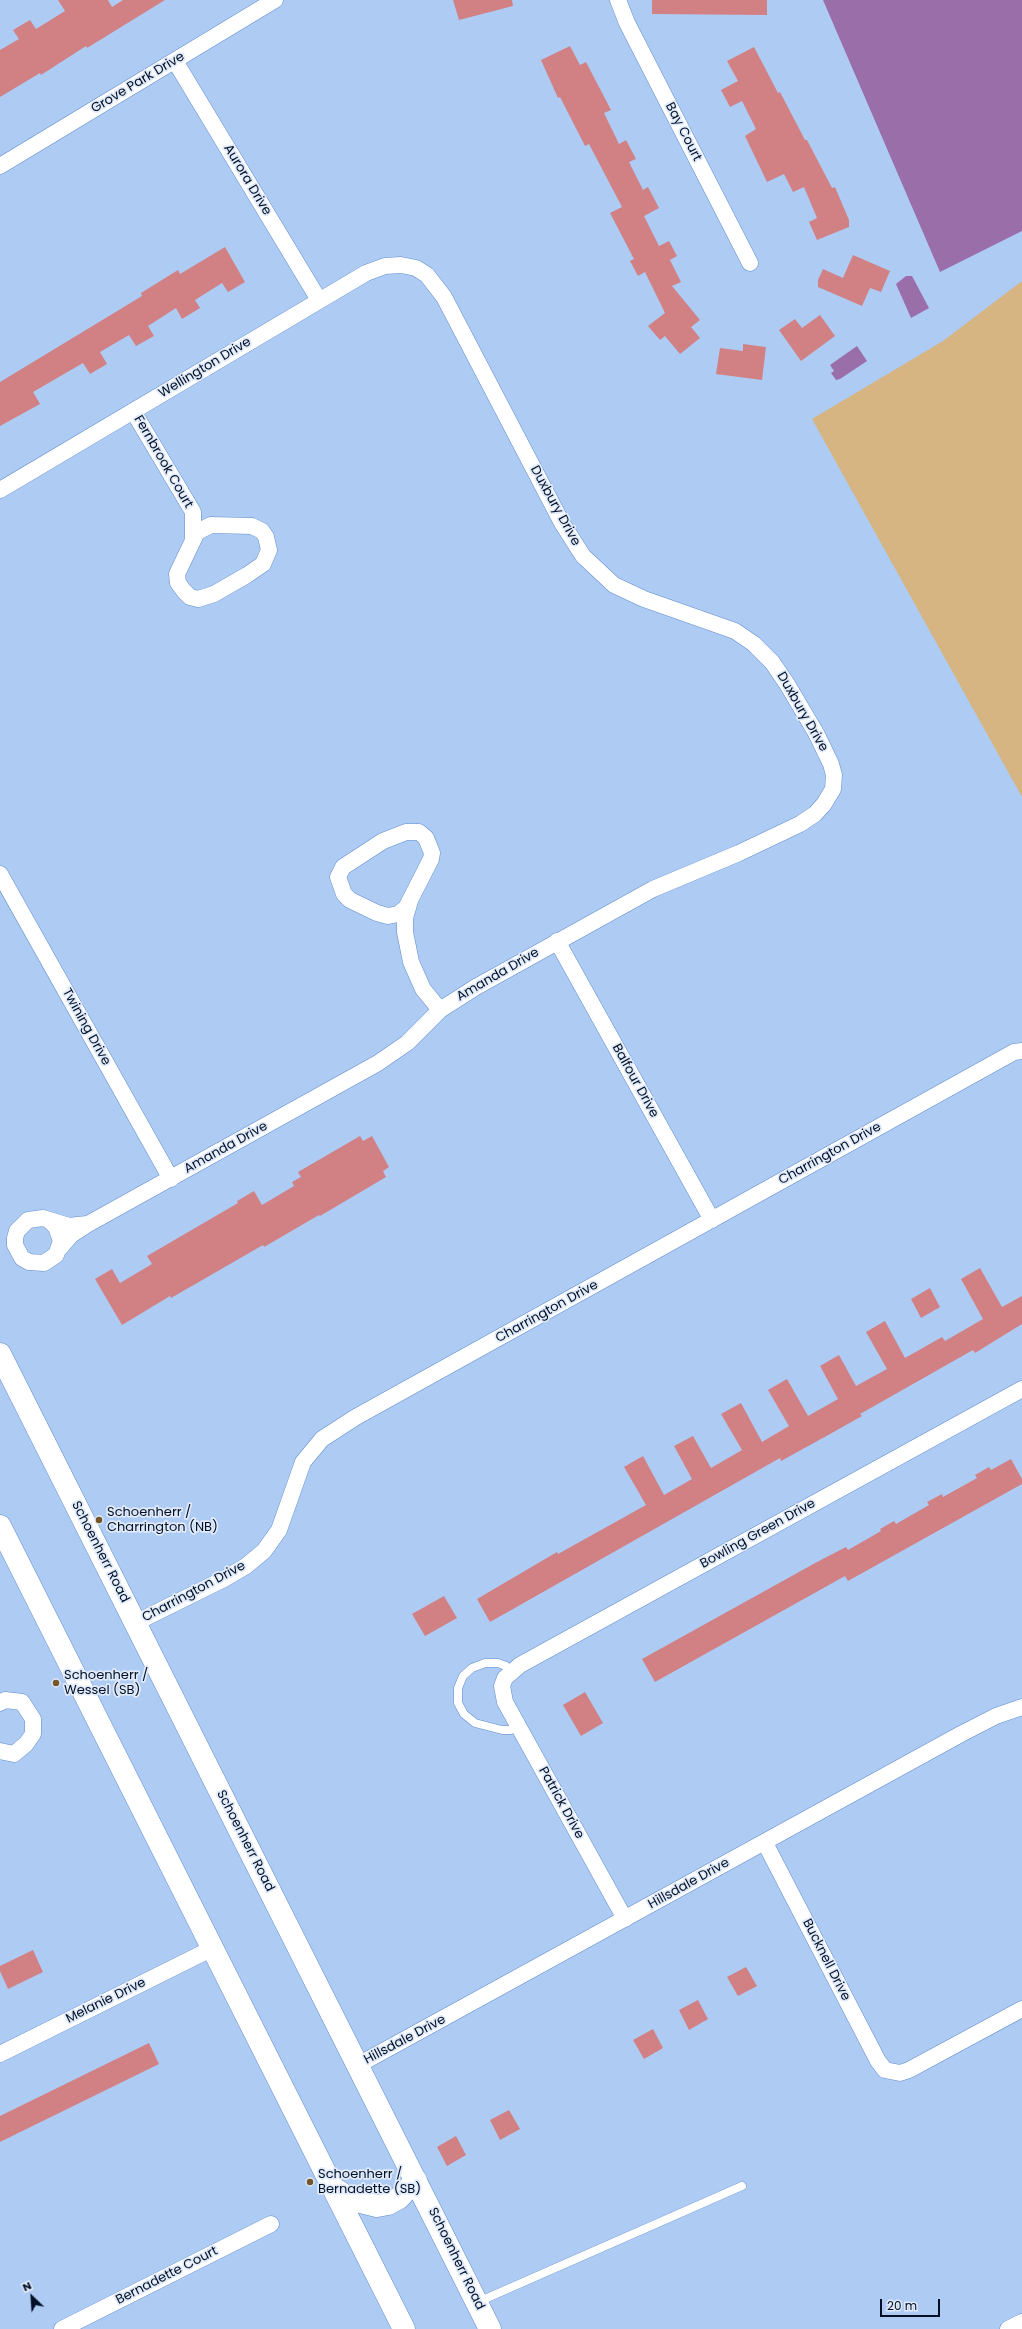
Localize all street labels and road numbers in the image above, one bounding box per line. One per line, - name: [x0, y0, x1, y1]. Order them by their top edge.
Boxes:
- street label: Grove Park Drive: [89, 49, 187, 117]
- street label: Bay Court: [662, 100, 704, 164]
- street label: Aurora Drive: [220, 142, 274, 218]
- street label: Wellington Drive: [156, 334, 254, 402]
- street label: Fernbrook Court: [130, 413, 196, 511]
- street label: Duxbury Drive: [527, 463, 583, 549]
- street label: Duxbury Drive: [773, 670, 831, 754]
- street label: Amanda Drive: [454, 945, 542, 1005]
- street label: Twining Drive: [58, 986, 114, 1068]
- street label: Balfour Drive: [608, 1041, 662, 1121]
- street label: Amanda Drive: [182, 1119, 270, 1177]
- street label: Charrington Drive: [776, 1119, 884, 1189]
- street label: Charrington Drive: [493, 1277, 601, 1347]
- street label: Bowling Green Drive: [698, 1496, 818, 1572]
- street label: Schoenherr Road: [68, 1499, 132, 1605]
- street label: Charrington Drive: [140, 1558, 248, 1626]
- street label: Patrick Drive: [535, 1764, 587, 1842]
- street label: Schoenherr Road: [213, 1788, 277, 1894]
- street label: Hillsdale Drive: [646, 1855, 732, 1913]
- street label: Bucknell Drive: [799, 1916, 853, 2004]
- street label: Melanie Drive: [64, 1975, 148, 2027]
- street label: Hillsdale Drive: [361, 2012, 449, 2068]
- street label: Schoenherr Road: [424, 2205, 488, 2313]
- street label: Bernadette Court: [114, 2244, 220, 2308]

